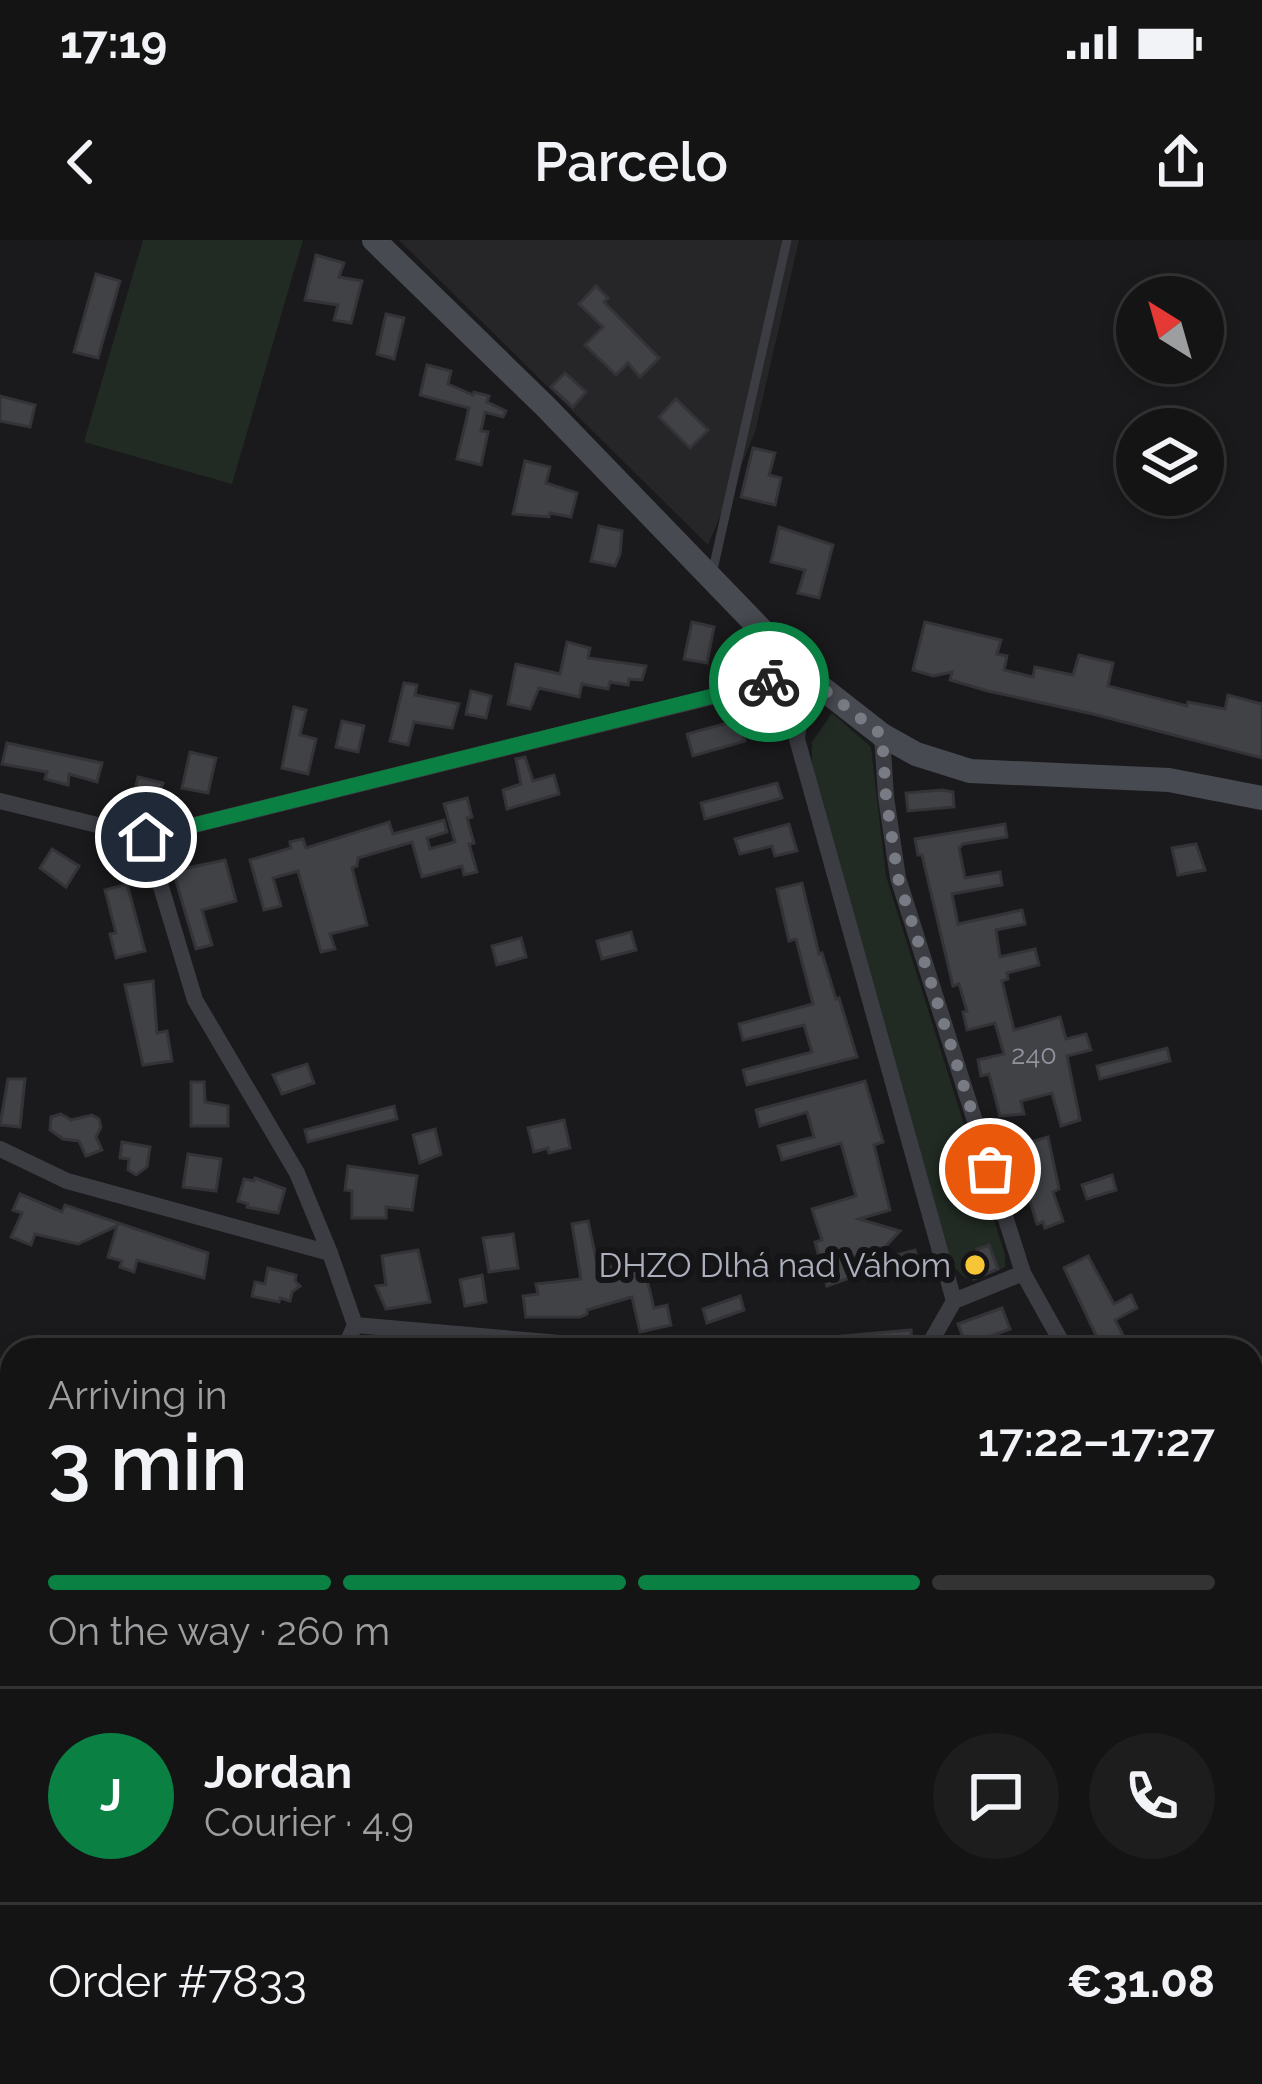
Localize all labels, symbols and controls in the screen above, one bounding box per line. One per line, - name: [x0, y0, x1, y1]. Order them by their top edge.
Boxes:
- text: 17:19: [60, 16, 167, 69]
- icon: back: [48, 129, 114, 195]
- icon: share: [1148, 129, 1214, 195]
- text: Parcelo: [534, 130, 728, 194]
- north arrow: [1116, 276, 1224, 384]
- map controls: [1116, 276, 1224, 516]
- button: layers: [1116, 408, 1224, 516]
- courier: [709, 622, 829, 742]
- icon: bike: [736, 649, 802, 715]
- pin: [95, 786, 197, 888]
- icon: home: [113, 804, 179, 870]
- house number: 240: [1011, 1039, 1057, 1070]
- pin: [939, 1118, 1041, 1220]
- icon: bag: [957, 1136, 1023, 1202]
- place label: DHZO Dlhá nad Váhom: [599, 1246, 951, 1285]
- marker: DHZO Dlhá nad Váhom: [962, 1252, 988, 1278]
- text: Arriving in: [48, 1372, 228, 1418]
- text: 17:22–17:27: [978, 1414, 1215, 1467]
- text: 3 min: [48, 1417, 248, 1508]
- text: On the way · 260 m: [48, 1608, 390, 1654]
- button: chat: [933, 1733, 1059, 1859]
- button: phone: [1089, 1733, 1215, 1859]
- text: Jordan: [204, 1746, 352, 1799]
- text: J: [100, 1769, 122, 1822]
- text: Courier · 4.9: [204, 1799, 414, 1845]
- text: Order #7833: [48, 1955, 307, 2008]
- text: €31.08: [1067, 1955, 1215, 2008]

